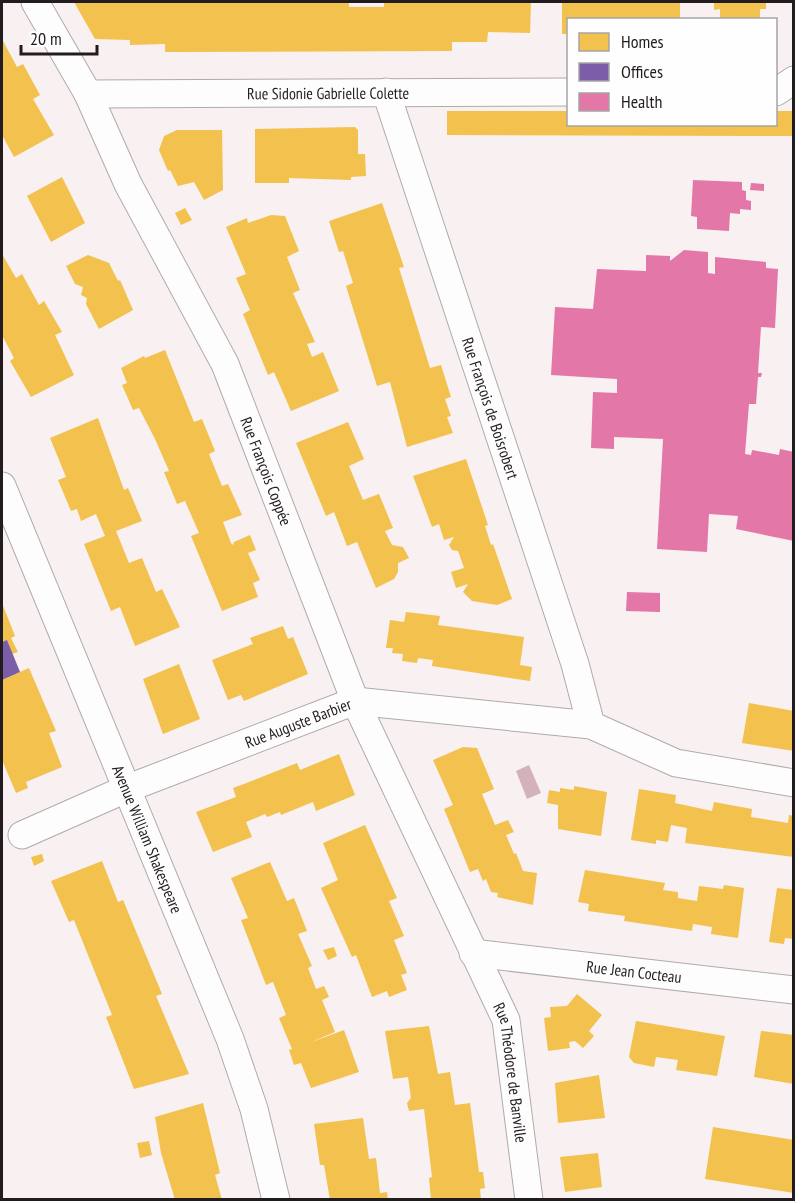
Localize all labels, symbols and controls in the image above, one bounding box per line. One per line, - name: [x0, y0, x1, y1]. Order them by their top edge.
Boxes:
- scale bar: [21, 18, 98, 56]
- legend: [567, 18, 777, 126]
- text: 20 m: [30, 27, 62, 50]
- text: Homes: [621, 30, 664, 53]
- text: Offices: [621, 60, 663, 83]
- street label: Rue Sidonie Gabrielle Colette: [247, 83, 409, 103]
- text: Health: [621, 90, 662, 113]
- street label: Rue François de Boisrobert: [458, 335, 523, 482]
- street label: Rue François Coppée: [236, 414, 296, 528]
- street label: Rue Auguste Barbier: [242, 693, 355, 752]
- street label: Avenue William Shakespeare: [108, 762, 187, 916]
- street label: Rue Jean Cocteau: [585, 956, 683, 987]
- street label: Rue Théodore de Banville: [489, 999, 532, 1144]

